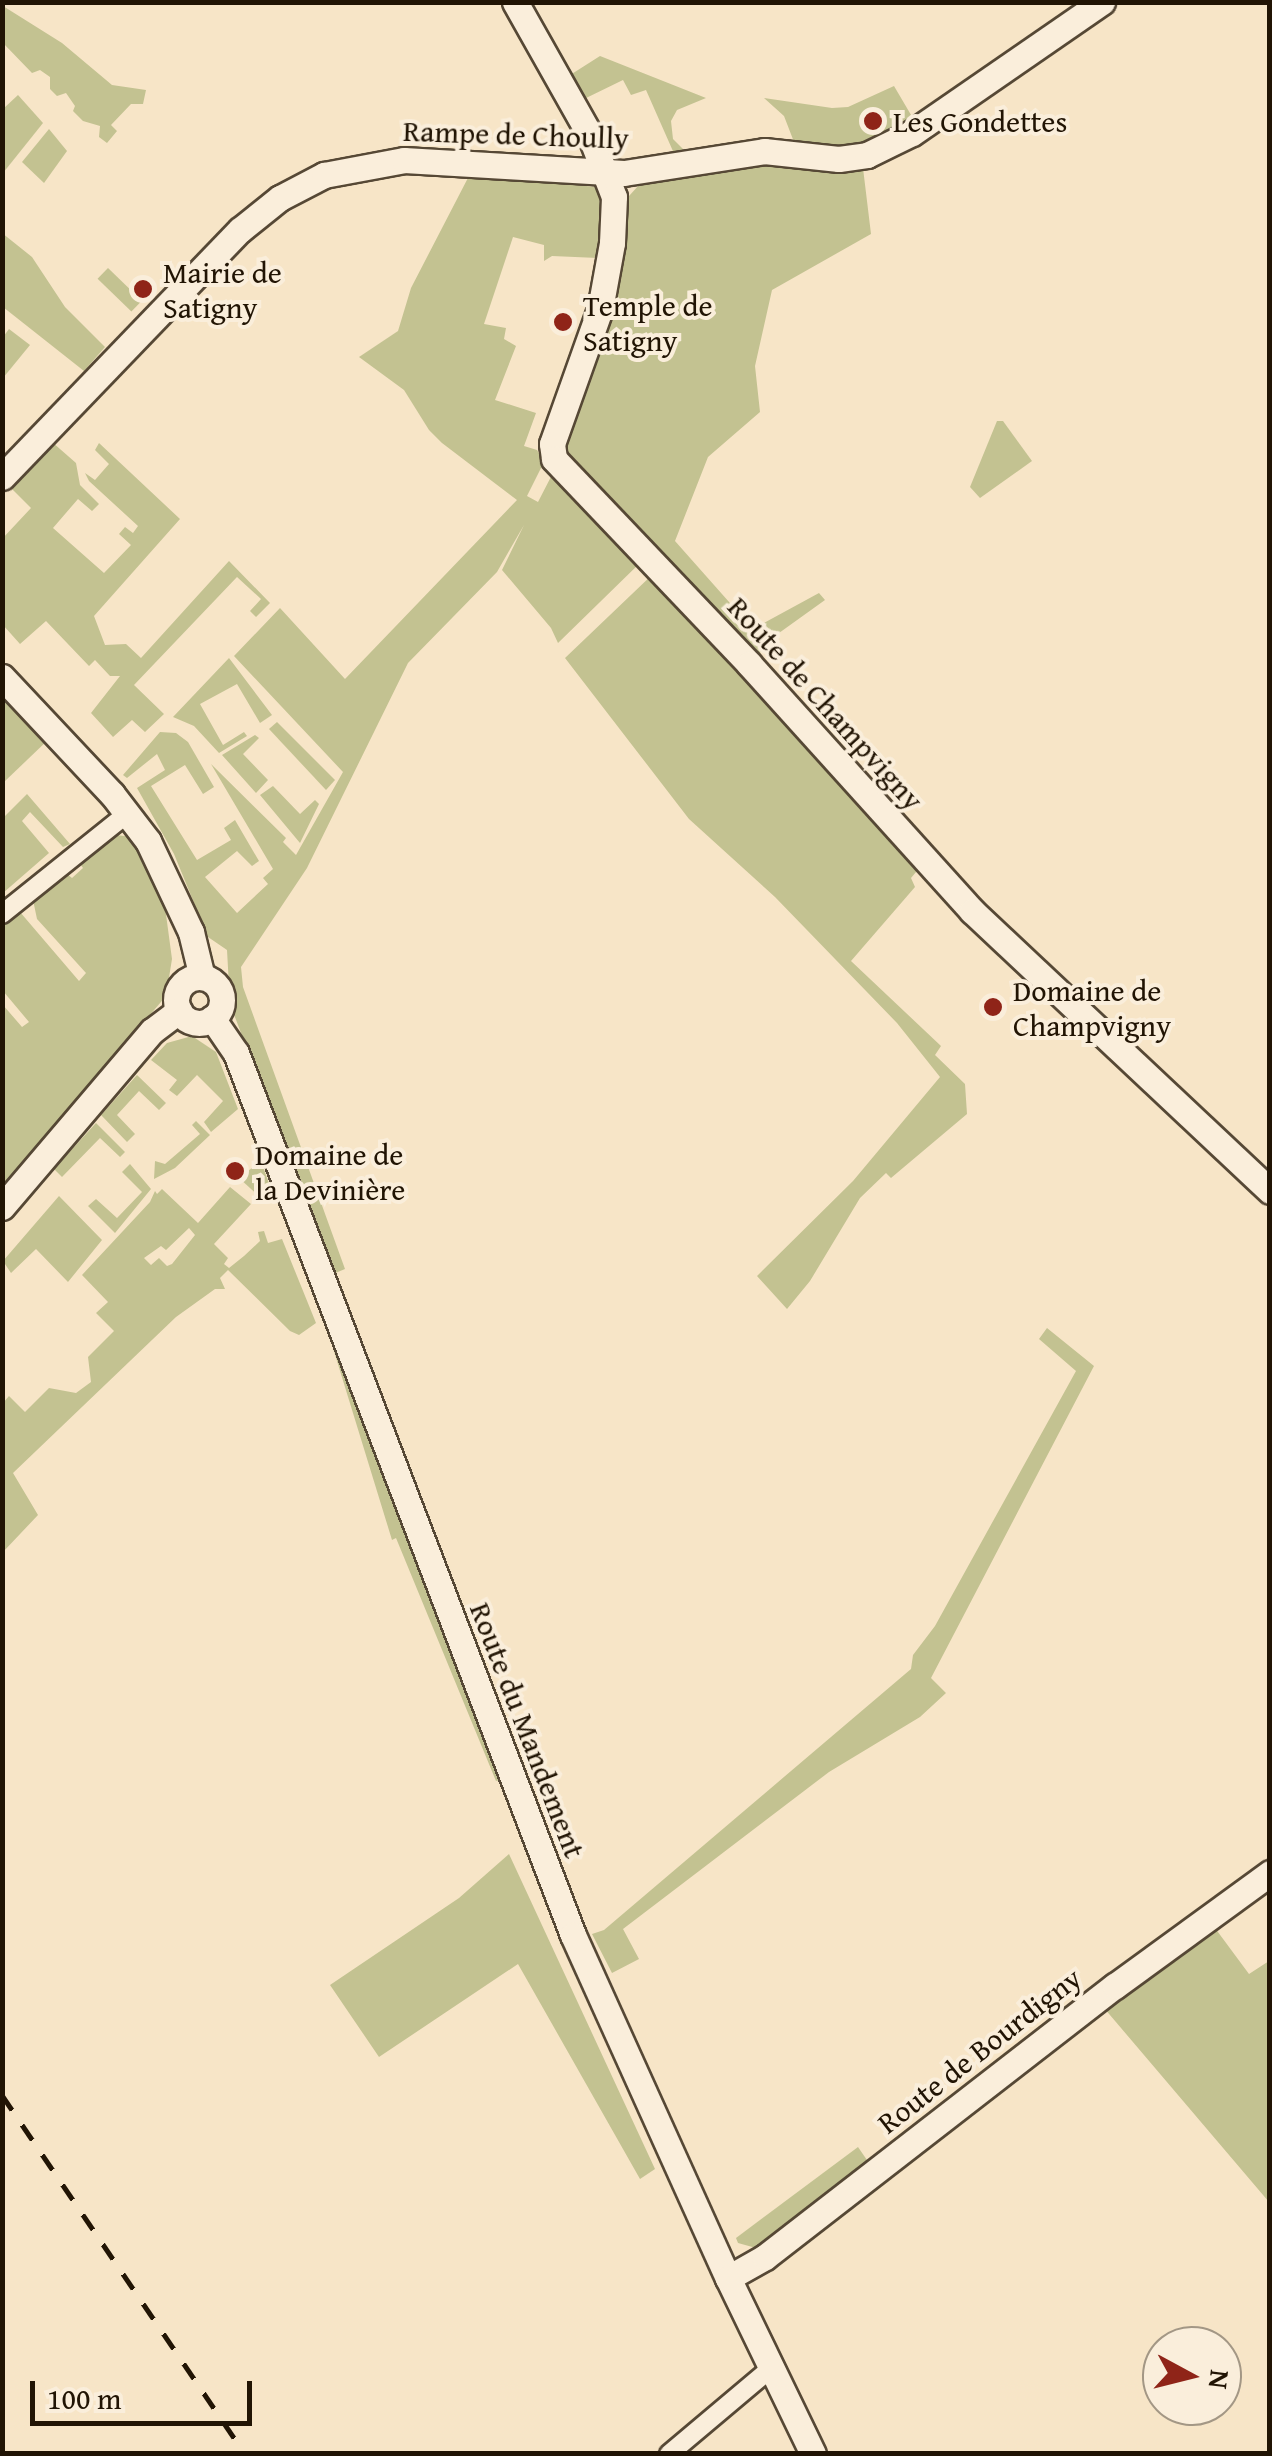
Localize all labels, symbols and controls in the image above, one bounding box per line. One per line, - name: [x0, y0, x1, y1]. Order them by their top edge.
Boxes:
- place label: Les Gondettes: [893, 103, 1067, 139]
- marker: Les Gondettes: [862, 110, 884, 132]
- street label: Rampe de Choully: [402, 112, 630, 156]
- place label: Mairie de Satigny: [163, 254, 282, 324]
- marker: Mairie de Satigny: [132, 278, 154, 300]
- place label: Temple de Satigny: [583, 287, 713, 358]
- marker: Temple de Satigny: [552, 311, 574, 333]
- street label: Route de Champvigny: [721, 589, 931, 817]
- place label: Domaine de Champvigny: [1013, 972, 1171, 1042]
- marker: Domaine de Champvigny: [982, 996, 1004, 1018]
- place label: Domaine de la Devinière: [255, 1136, 405, 1206]
- marker: Domaine de la Devinière: [224, 1160, 246, 1182]
- street label: Route du Mandement: [463, 1597, 593, 1863]
- street label: Route de Bourdigny: [870, 1959, 1088, 2141]
- north arrow: [1142, 2326, 1242, 2426]
- scale bar: [35, 2361, 258, 2423]
- text: N: [1199, 2368, 1242, 2391]
- text: 100 m: [47, 2376, 121, 2420]

